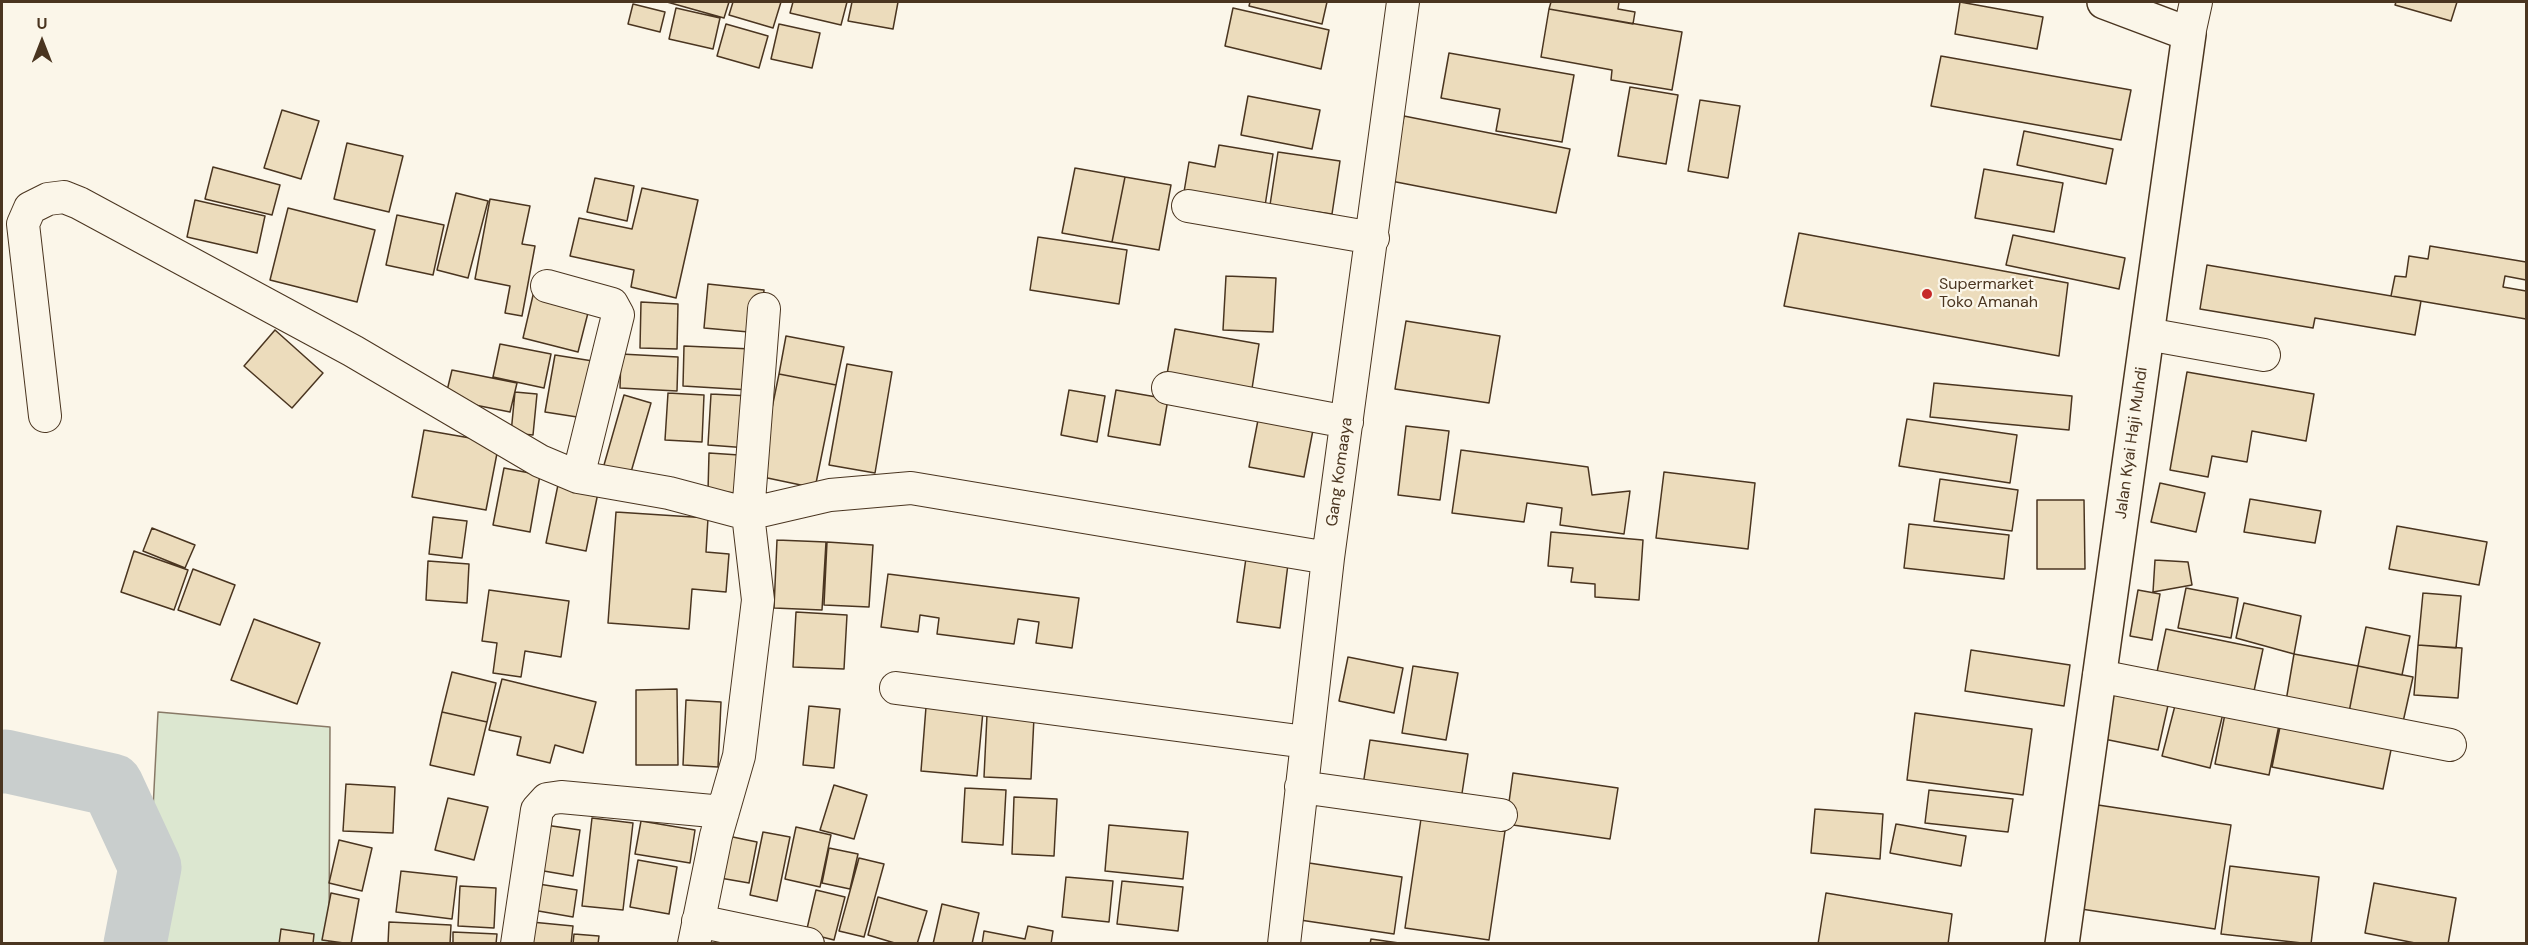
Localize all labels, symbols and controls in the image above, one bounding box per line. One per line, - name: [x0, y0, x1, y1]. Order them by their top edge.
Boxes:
- north arrow: [12, 12, 72, 72]
- text: U: [37, 13, 47, 34]
- place label: Supermarket Toko Amanah: [1939, 275, 2038, 313]
- marker: Supermarket Toko Amanah: [1920, 287, 1934, 301]
- street label: Jalan Kyai Haji Muhdi: [2112, 366, 2152, 520]
- street label: Gang Komaaya: [1323, 416, 1357, 528]

